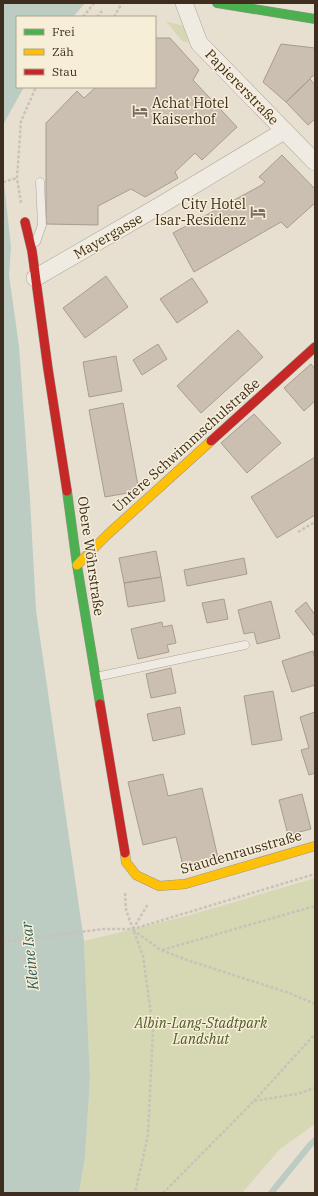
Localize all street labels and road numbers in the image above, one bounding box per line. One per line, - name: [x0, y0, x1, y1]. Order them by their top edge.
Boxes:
- street label: Papiererstraße: [201, 45, 283, 129]
- street label: Mayergasse: [70, 209, 146, 263]
- street label: Untere Schwimmschulstraße: [109, 374, 263, 516]
- street label: Obere Wöhrstraße: [74, 495, 108, 617]
- street label: Staudenrausstraße: [178, 826, 304, 878]

